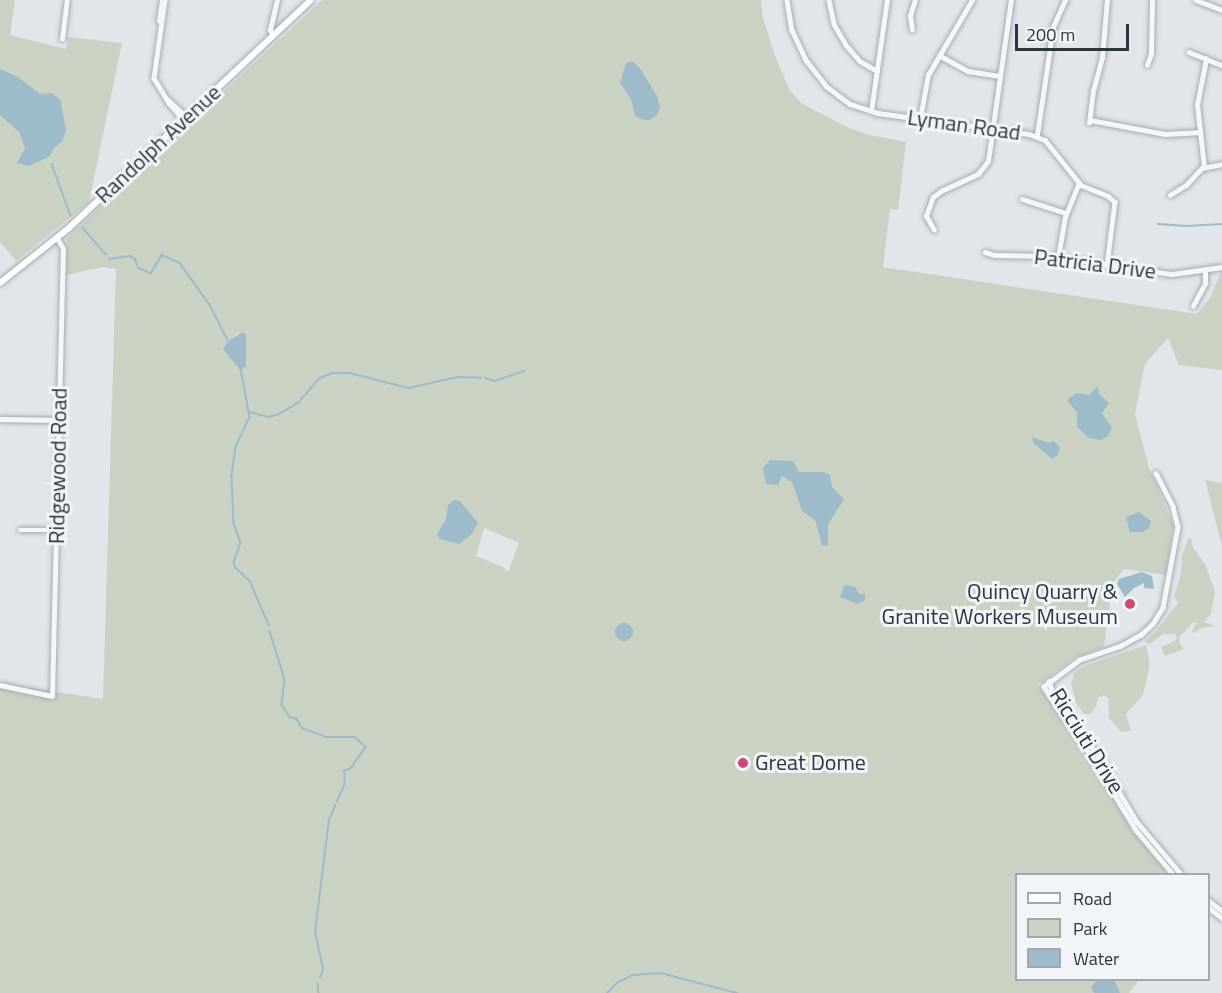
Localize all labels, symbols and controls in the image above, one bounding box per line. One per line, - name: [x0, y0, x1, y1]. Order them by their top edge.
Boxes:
- scale bar: [1018, 12, 1132, 50]
- text: 200 m: [1026, 21, 1075, 48]
- street label: Randolph Avenue: [90, 79, 226, 209]
- street label: Lyman Road: [906, 104, 1022, 146]
- street label: Patricia Drive: [1033, 243, 1157, 285]
- street label: Ridgewood Road: [43, 388, 73, 544]
- place label: Quincy Quarry & Granite Workers Museum: [882, 578, 1118, 630]
- marker: Quincy Quarry & Granite Workers Museum: [1123, 597, 1137, 611]
- street label: Ricciuti Drive: [1044, 683, 1130, 799]
- place label: Great Dome: [755, 750, 866, 776]
- marker: Great Dome: [736, 756, 750, 770]
- legend: [1015, 873, 1210, 981]
- text: Road: [1073, 885, 1112, 912]
- text: Park: [1073, 915, 1107, 942]
- text: Water: [1073, 945, 1119, 972]

